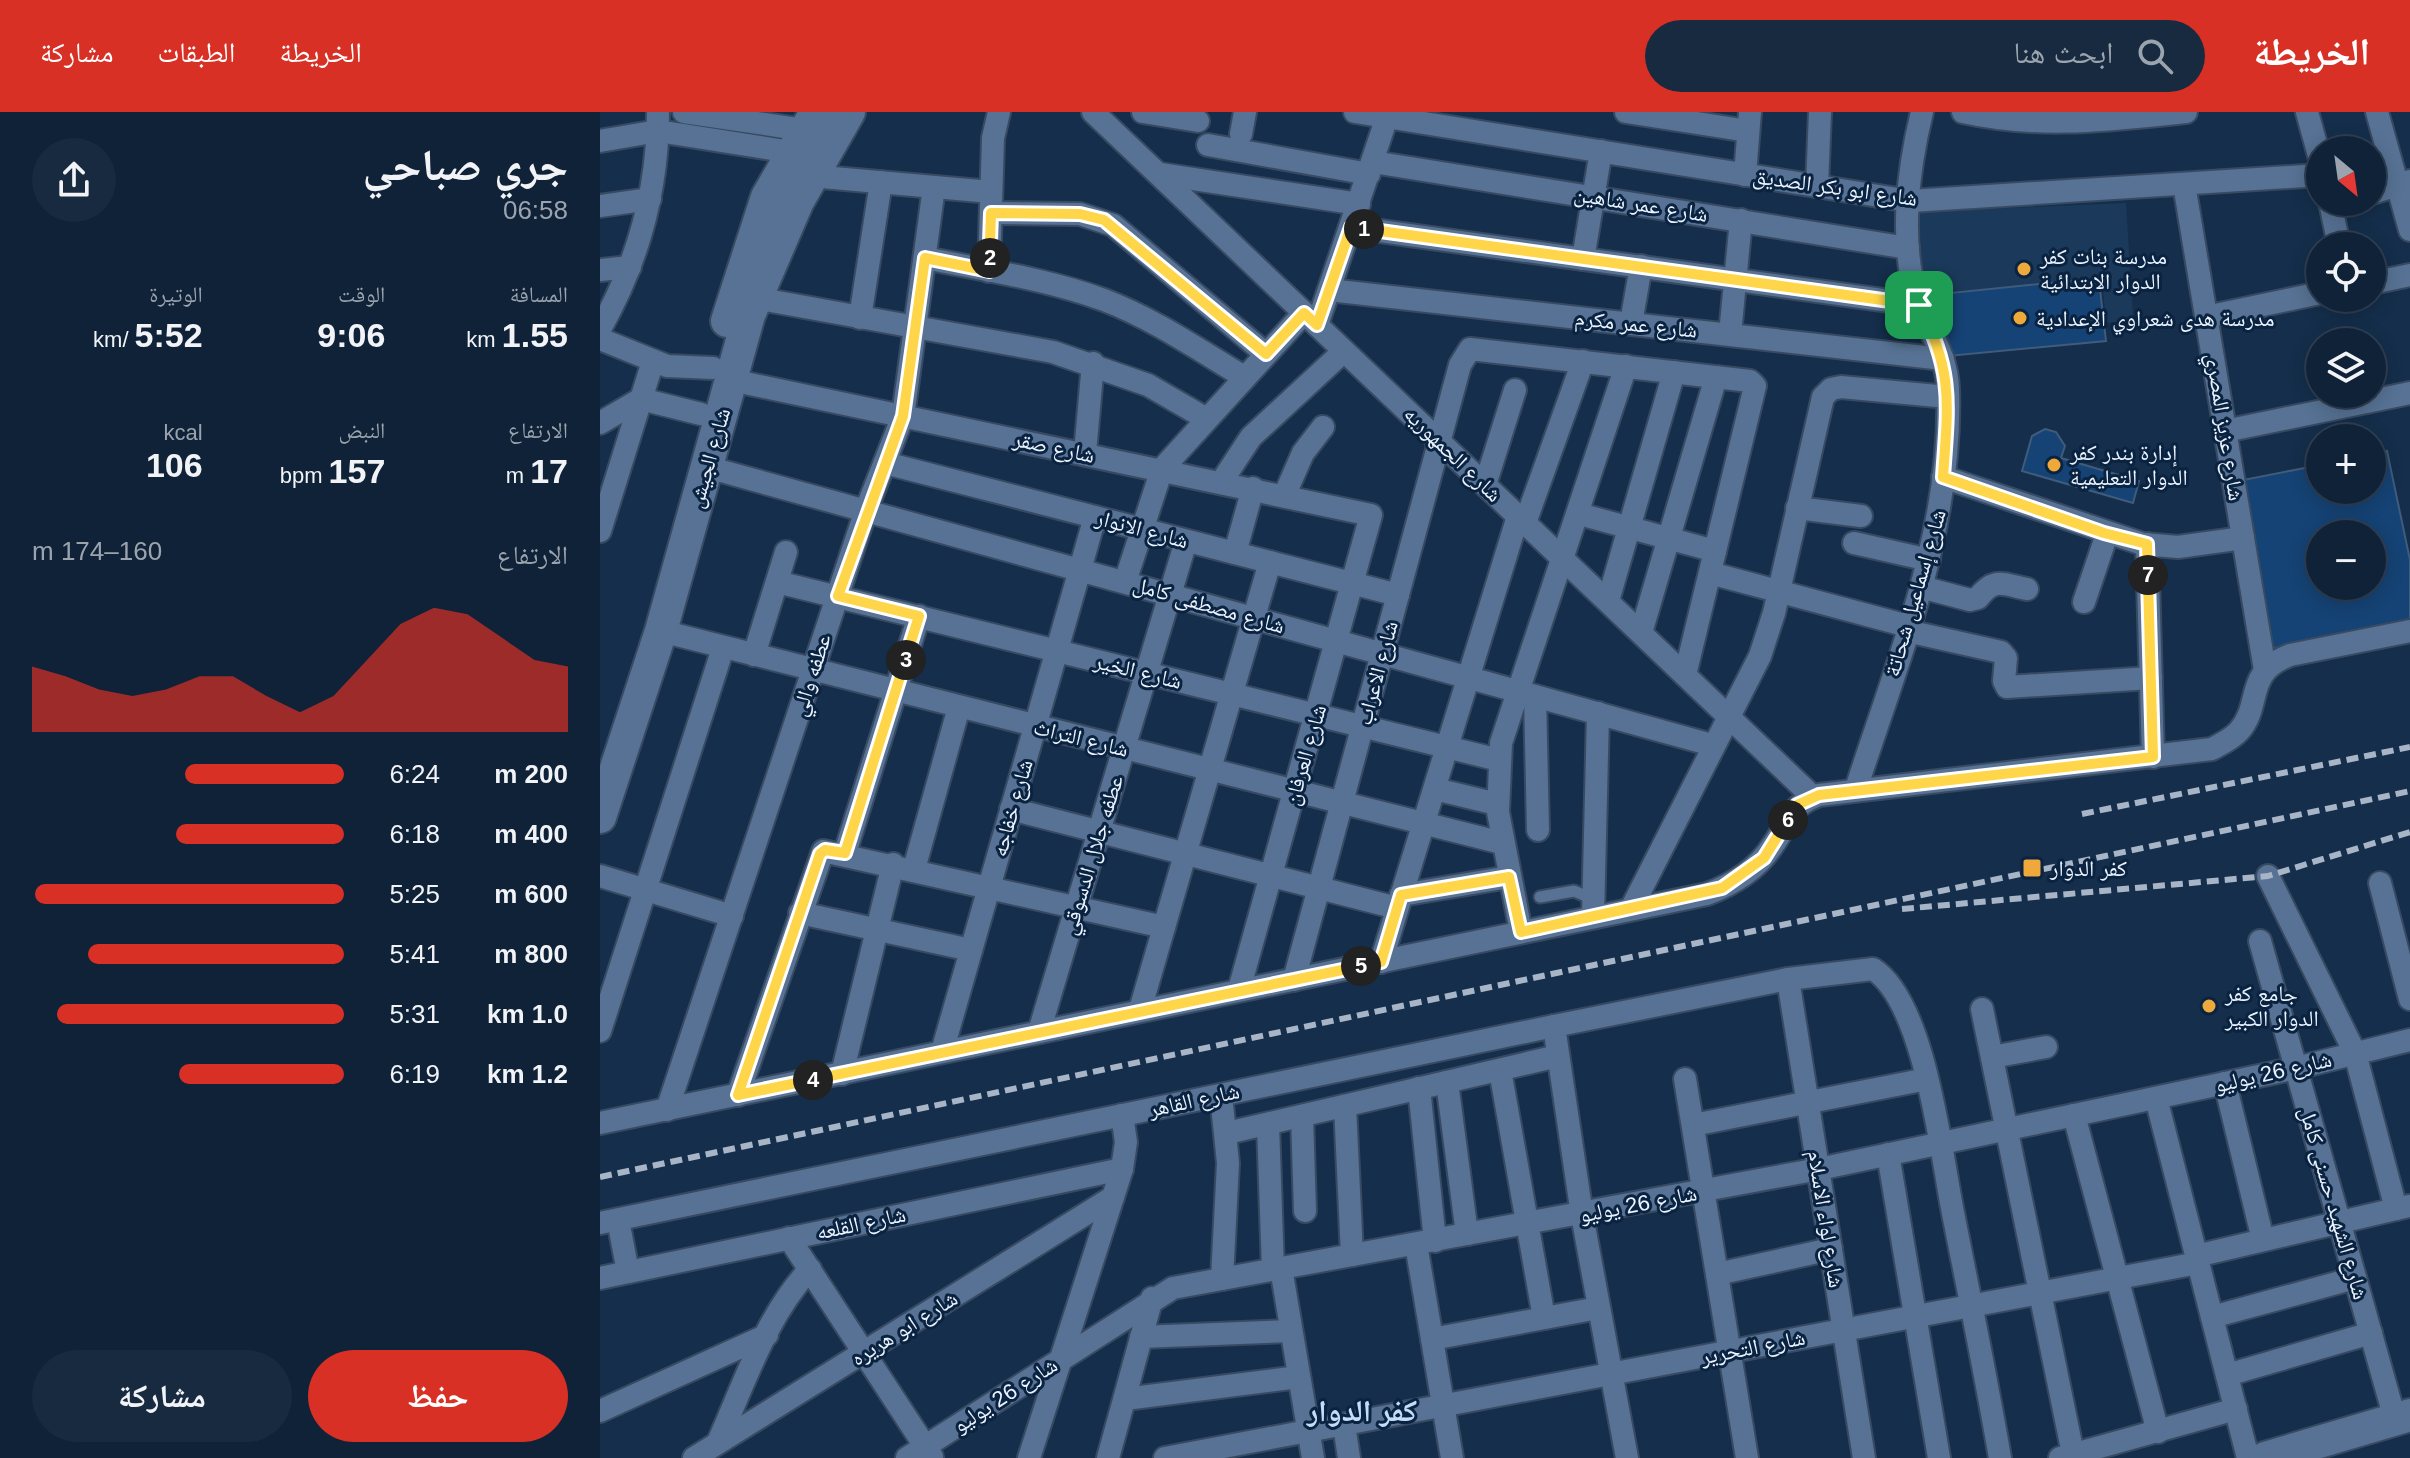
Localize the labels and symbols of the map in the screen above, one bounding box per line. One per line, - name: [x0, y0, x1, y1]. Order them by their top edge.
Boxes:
- north arrow: [2306, 136, 2386, 216]
- street label: شارع ابو بكر الصديق: [1751, 163, 1919, 212]
- street label: شارع عمر شاهين: [1572, 181, 1710, 228]
- pin: 1: [1344, 209, 1384, 249]
- pin: 2: [970, 238, 1010, 278]
- place label: مدرسة بنات كفر الدوار الابتدائية: [2039, 244, 2167, 294]
- marker: مدرسة بنات كفر الدوار الابتدائية: [2015, 260, 2033, 278]
- pin: [1885, 271, 1953, 339]
- street label: شارع عمر مكرم: [1573, 305, 1698, 345]
- place label: مدرسة هدى شعراوي الإعدادية: [2036, 306, 2275, 335]
- marker: مدرسة هدى شعراوي الإعدادية: [2011, 309, 2029, 327]
- street label: شارع عزيز المصري: [2196, 351, 2249, 503]
- street label: شارع الجمهوريه: [1398, 401, 1507, 508]
- street label: شارع الجيش: [683, 405, 736, 511]
- street label: شارع صقر: [1010, 426, 1097, 469]
- place label: إدارة بندر كفر الدوار التعليمية: [2069, 440, 2188, 490]
- marker: إدارة بندر كفر الدوار التعليمية: [2045, 456, 2063, 474]
- street label: شارع الانوار: [1092, 504, 1191, 554]
- street label: شارع إسماعيل شحاتة: [1879, 507, 1953, 680]
- pin: 7: [2128, 555, 2168, 595]
- street label: شارع مصطفى كامل: [1130, 571, 1288, 640]
- street label: شارع الاعراب: [1351, 618, 1404, 728]
- street label: عطفه والي: [786, 631, 840, 721]
- pin: 3: [886, 640, 926, 680]
- street label: شارع الخير: [1090, 648, 1184, 695]
- street label: شارع العرفان: [1279, 702, 1332, 808]
- street label: شارع التراث: [1031, 714, 1131, 763]
- street label: شارع خفاجه: [986, 757, 1039, 860]
- street label: عطفه جلال الدسوقي: [1056, 772, 1133, 939]
- pin: 6: [1768, 800, 1808, 840]
- place label: كفر الدوار: [2049, 856, 2127, 881]
- marker: كفر الدوار: [2021, 857, 2043, 879]
- pin: 5: [1341, 946, 1381, 986]
- place label: جامع كفر الدوار الكبير: [2224, 981, 2319, 1031]
- marker: جامع كفر الدوار الكبير: [2200, 997, 2218, 1015]
- street label: شارع 26 يوليو: [2212, 1046, 2334, 1099]
- pin: 4: [793, 1060, 833, 1100]
- street label: شارع القاهر: [1145, 1078, 1242, 1123]
- street label: شارع الشهيد حسنى كامل: [2294, 1104, 2373, 1302]
- street label: شارع لواء الاسلام: [1801, 1148, 1849, 1290]
- street label: شارع 26 يوليو: [1577, 1180, 1699, 1229]
- street label: شارع القلعه: [814, 1201, 908, 1246]
- street label: شارع ابو هريره: [846, 1285, 963, 1372]
- street label: شارع التحرير: [1698, 1325, 1807, 1371]
- street label: شارع 26 يوليو: [948, 1352, 1062, 1439]
- district label: كفر الدوار: [1305, 1394, 1417, 1427]

